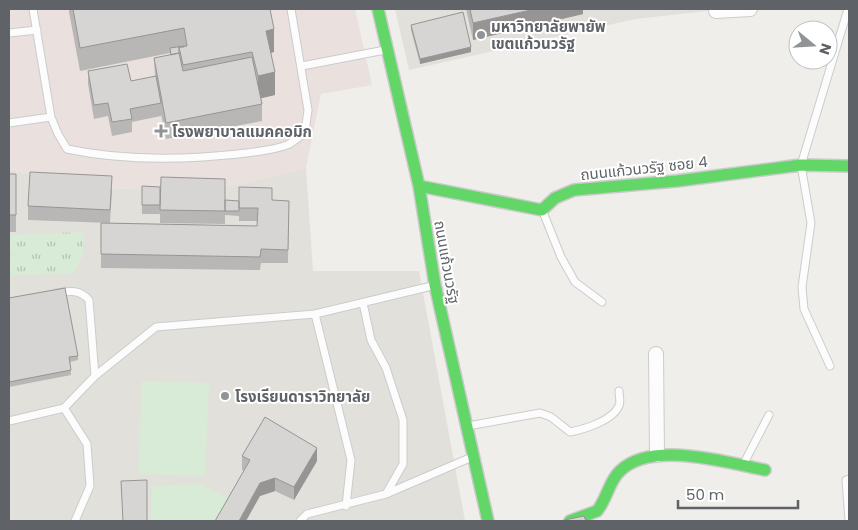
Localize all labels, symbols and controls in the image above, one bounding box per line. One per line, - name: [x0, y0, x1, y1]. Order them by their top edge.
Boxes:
- place label: มหาวิทยาลัยพายัพ เขตแก้วนวรัฐ: [491, 16, 606, 54]
- north arrow: [788, 20, 838, 70]
- marker: มหาวิทยาลัยพายัพ เขตแก้วนวรัฐ: [475, 29, 487, 41]
- text: N: [814, 41, 837, 57]
- place label: โรงพยาบาลแมคคอมิก: [172, 121, 312, 142]
- marker: โรงพยาบาลแมคคอมิก: [154, 124, 168, 138]
- street label: ถนนแก้วนวรัฐ ซอย 4: [579, 151, 709, 185]
- street label: ถนนแก้วนวรัฐ: [429, 219, 465, 305]
- place label: โรงเรียนดาราวิทยาลัย: [235, 386, 370, 407]
- marker: โรงเรียนดาราวิทยาลัย: [219, 390, 231, 402]
- scale bar: [678, 478, 798, 510]
- text: 50 m: [686, 484, 724, 505]

